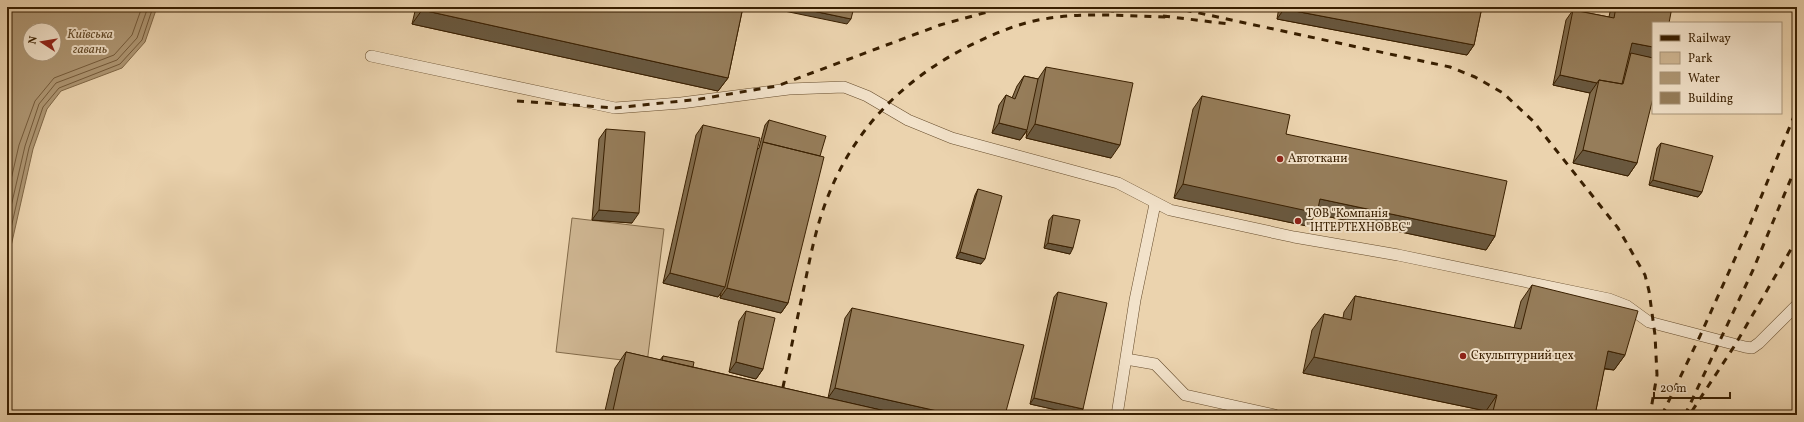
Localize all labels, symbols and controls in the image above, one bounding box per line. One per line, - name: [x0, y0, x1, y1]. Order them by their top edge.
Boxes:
- north arrow: [22, 22, 62, 62]
- legend: [1652, 22, 1782, 114]
- water label: Київська гавань: [67, 26, 113, 59]
- text: Railway: [1688, 31, 1731, 47]
- text: N: [26, 35, 42, 46]
- text: Park: [1688, 51, 1713, 67]
- text: Water: [1688, 71, 1720, 87]
- text: Building: [1688, 91, 1733, 107]
- place label: Автоткани: [1288, 151, 1347, 167]
- marker: Автоткани: [1275, 154, 1285, 164]
- place label: ТОВ "Компанія "ІНТЕРТЕХНОВЕС": [1306, 206, 1410, 236]
- marker: ТОВ "Компанія "ІНТЕРТЕХНОВЕС": [1293, 216, 1303, 226]
- place label: Скульптурний цех: [1471, 348, 1574, 364]
- marker: Скульптурний цех: [1458, 351, 1468, 361]
- scale bar: [1654, 374, 1730, 400]
- text: 20 m: [1660, 381, 1687, 397]

